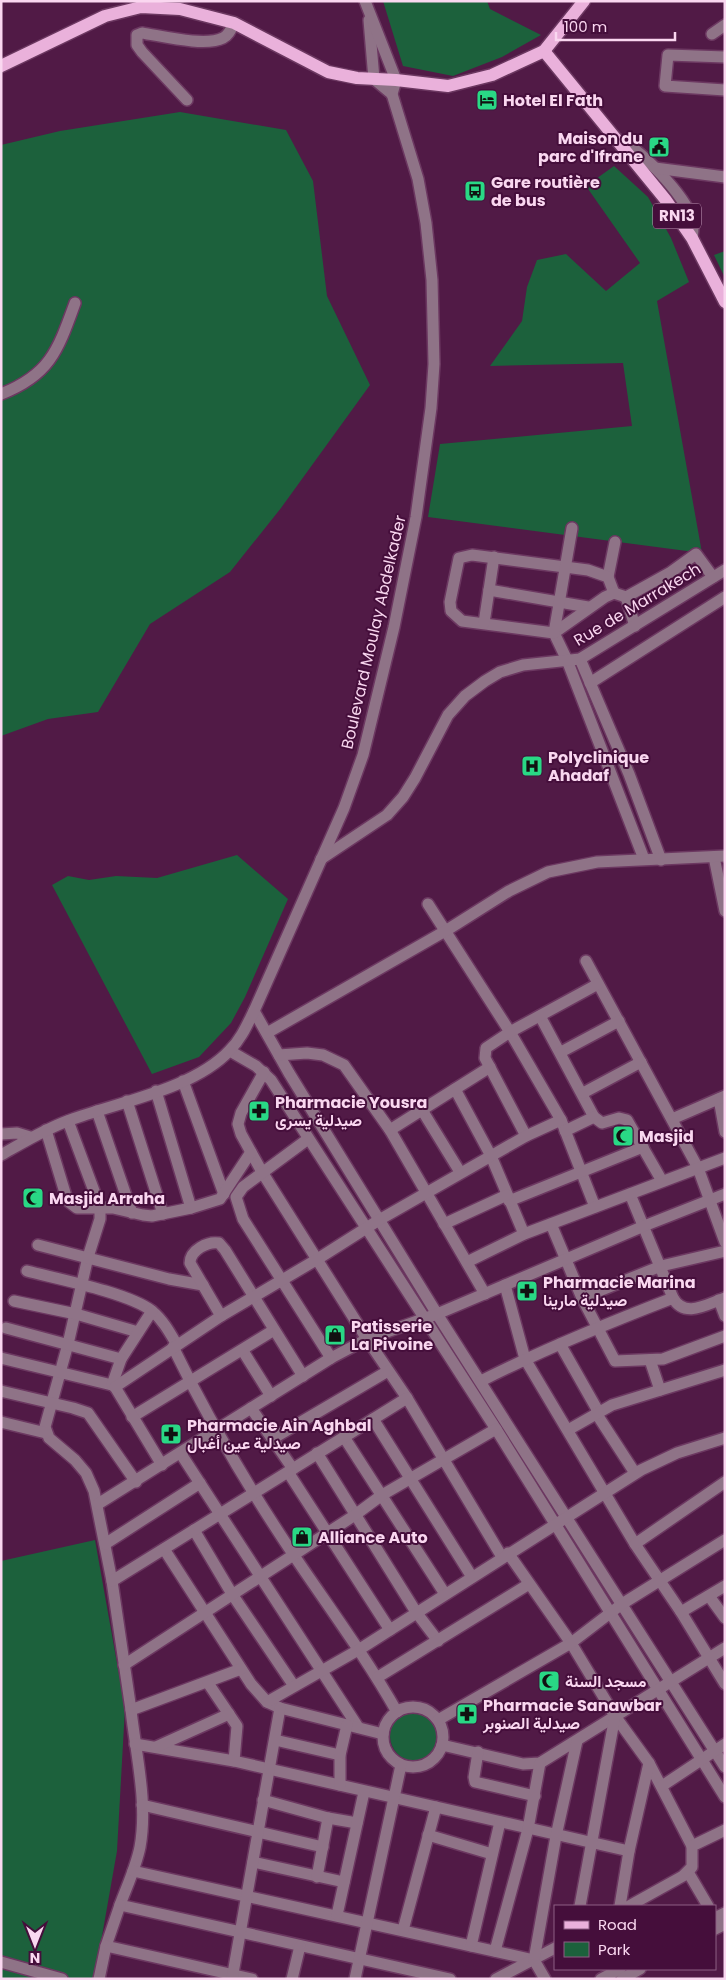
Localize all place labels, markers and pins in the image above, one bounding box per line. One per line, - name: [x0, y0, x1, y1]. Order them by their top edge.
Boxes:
- hotel icon: Hotel El Fath: [475, 88, 499, 112]
- place label: Hotel El Fath: [503, 89, 603, 112]
- place label: Maison du parc d'Ifrane: [538, 127, 643, 168]
- public building icon: Maison du parc d'Ifrane: [647, 135, 671, 159]
- place label: Gare routière de bus: [491, 171, 600, 212]
- bus stop icon: Gare routière de bus: [463, 179, 487, 203]
- place label: Polyclinique Ahadaf: [548, 746, 649, 787]
- hospital icon: Polyclinique Ahadaf: [520, 754, 544, 778]
- place label: Pharmacie Yousra صيدلية يسرى: [275, 1091, 427, 1132]
- pharmacy icon: Pharmacie Yousra صيدلية يسرى: [247, 1099, 271, 1123]
- mosque icon: Masjid: [611, 1124, 635, 1148]
- place label: Masjid: [639, 1125, 694, 1148]
- mosque icon: Masjid Arraha: [21, 1186, 45, 1210]
- place label: Masjid Arraha: [49, 1187, 165, 1210]
- place label: Pharmacie Marina صيدلية مارينا: [543, 1271, 696, 1312]
- pharmacy icon: Pharmacie Marina صيدلية مارينا: [515, 1279, 539, 1303]
- place label: Patisserie La Pivoine: [351, 1315, 433, 1356]
- shop icon: Patisserie La Pivoine: [323, 1323, 347, 1347]
- place label: Pharmacie Ain Aghbal صيدلية عين أغبال: [187, 1414, 372, 1455]
- pharmacy icon: Pharmacie Ain Aghbal صيدلية عين أغبال: [159, 1422, 183, 1446]
- shop icon: Alliance Auto: [290, 1525, 314, 1549]
- place label: Alliance Auto: [318, 1526, 428, 1549]
- mosque icon: مسجد السنة: [537, 1669, 561, 1693]
- place label: مسجد السنة: [565, 1670, 647, 1693]
- place label: Pharmacie Sanawbar صيدلية الصنوبر: [482, 1694, 662, 1735]
- pharmacy icon: Pharmacie Sanawbar صيدلية الصنوبر: [455, 1702, 479, 1726]

